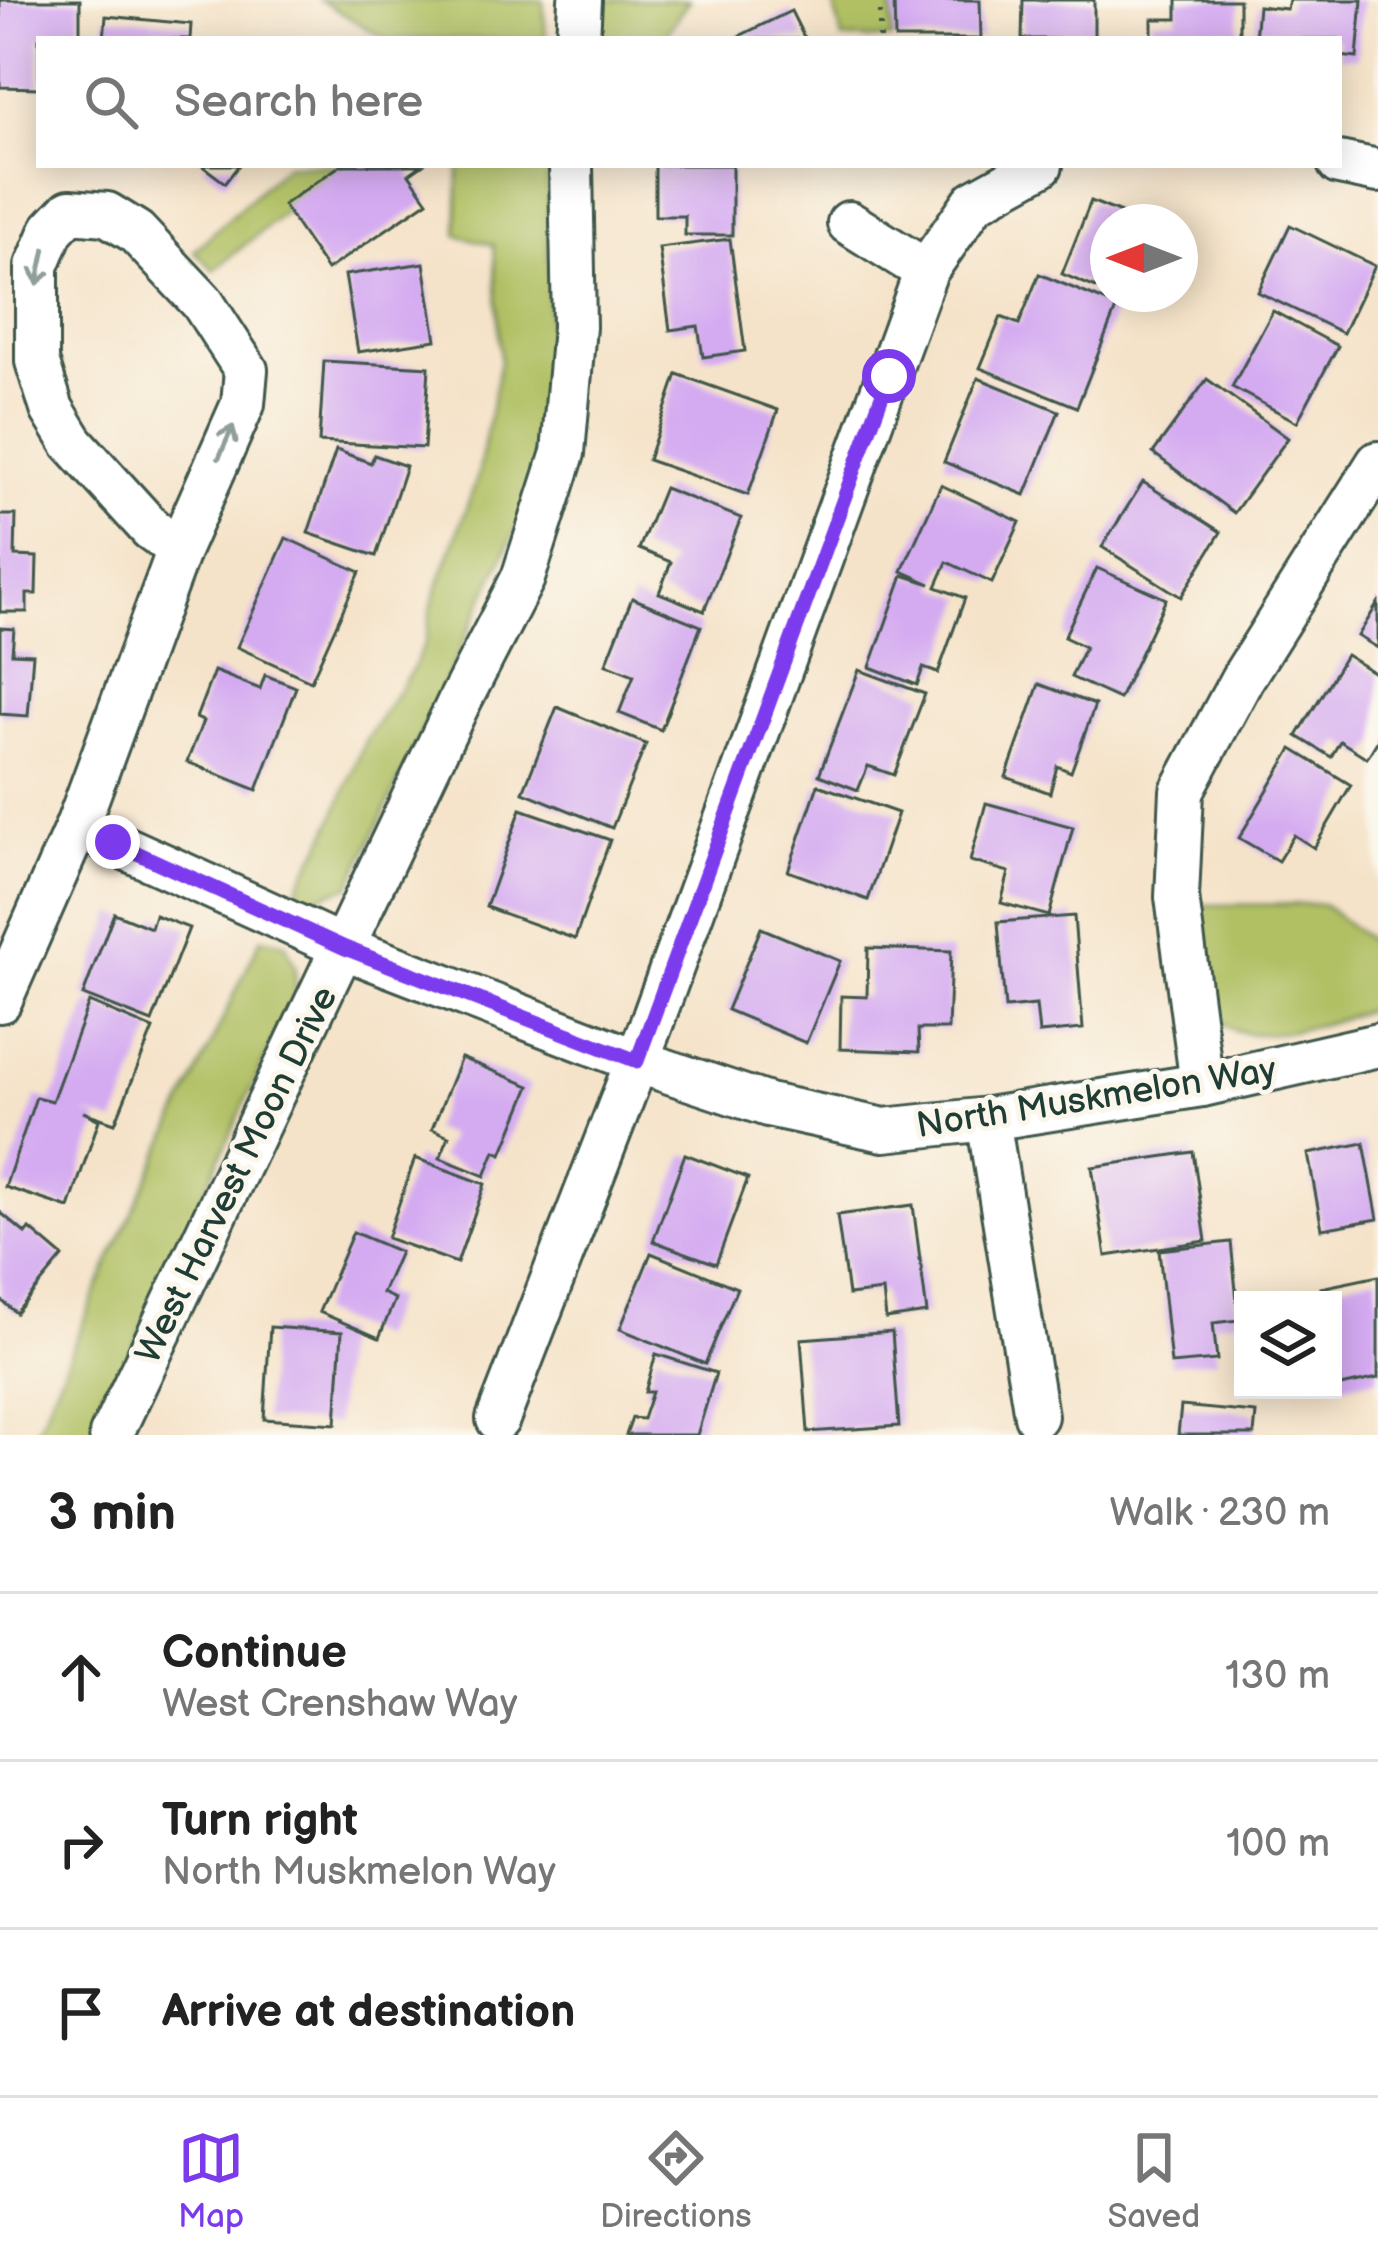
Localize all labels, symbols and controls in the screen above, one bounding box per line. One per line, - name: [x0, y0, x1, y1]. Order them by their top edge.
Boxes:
- search box: [36, 36, 1342, 168]
- icon: search: [78, 69, 144, 135]
- text: Search here: [174, 75, 423, 130]
- north arrow: [1090, 204, 1198, 312]
- one-way arrow: [29, 247, 51, 286]
- route start: [862, 349, 916, 403]
- one-way arrow: [217, 425, 239, 461]
- route end: [86, 815, 140, 869]
- street label: West Harvest Moon Drive: [127, 980, 347, 1371]
- street label: North Muskmelon Way: [913, 1049, 1280, 1148]
- map controls: [1234, 1291, 1342, 1399]
- button: layers: [1234, 1291, 1342, 1399]
- text: 3 min: [48, 1483, 176, 1544]
- text: Walk · 230 m: [1109, 1490, 1330, 1537]
- text: Continue: [162, 1626, 347, 1681]
- icon: ahead: [48, 1644, 114, 1710]
- text: 130 m: [1225, 1653, 1330, 1700]
- text: West Crenshaw Way: [162, 1681, 518, 1728]
- text: Turn right: [162, 1794, 358, 1849]
- icon: right: [48, 1812, 114, 1878]
- text: 100 m: [1226, 1821, 1330, 1868]
- text: North Muskmelon Way: [162, 1849, 556, 1896]
- icon: arrive: [48, 1980, 114, 2046]
- text: Arrive at destination: [162, 1985, 575, 2040]
- tab: Map: [178, 2125, 244, 2237]
- tab: Directions: [600, 2125, 752, 2237]
- tab: Saved: [1107, 2125, 1200, 2237]

